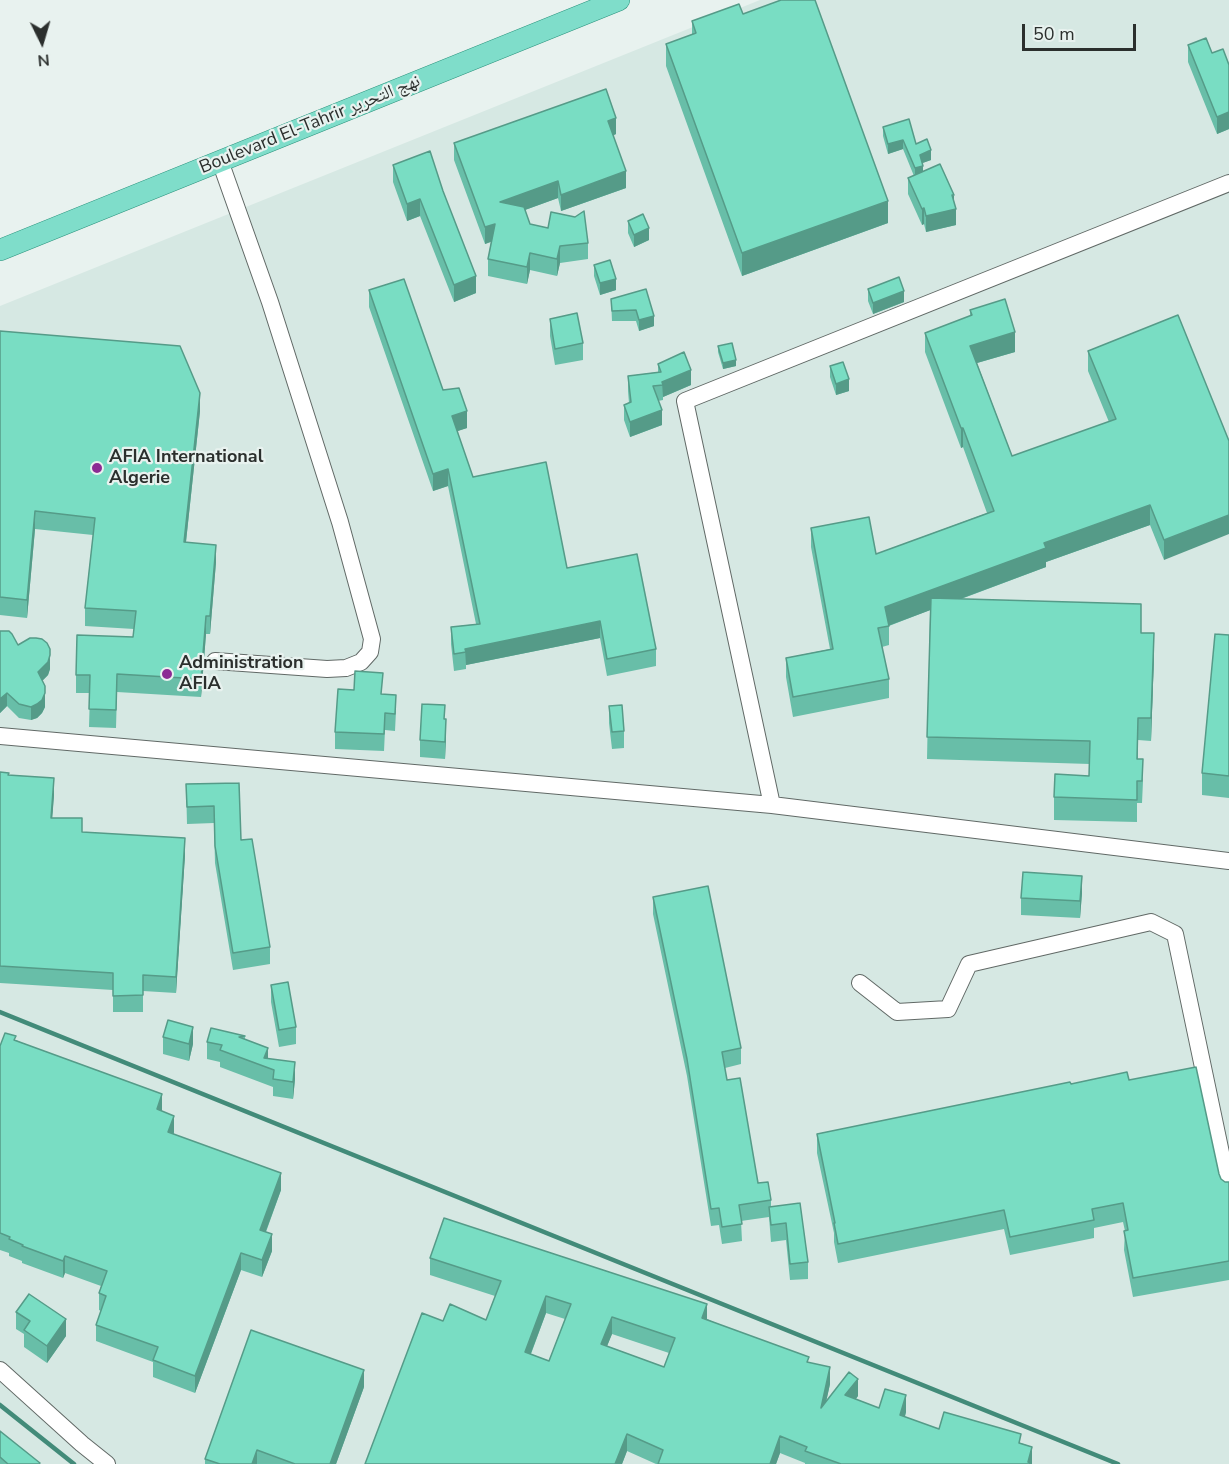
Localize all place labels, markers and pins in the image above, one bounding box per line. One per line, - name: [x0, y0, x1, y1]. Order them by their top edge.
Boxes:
- place label: AFIA International Algerie: [109, 447, 263, 490]
- marker: AFIA International Algerie: [90, 461, 104, 475]
- place label: Administration AFIA: [179, 653, 303, 696]
- marker: Administration AFIA: [160, 667, 174, 681]

